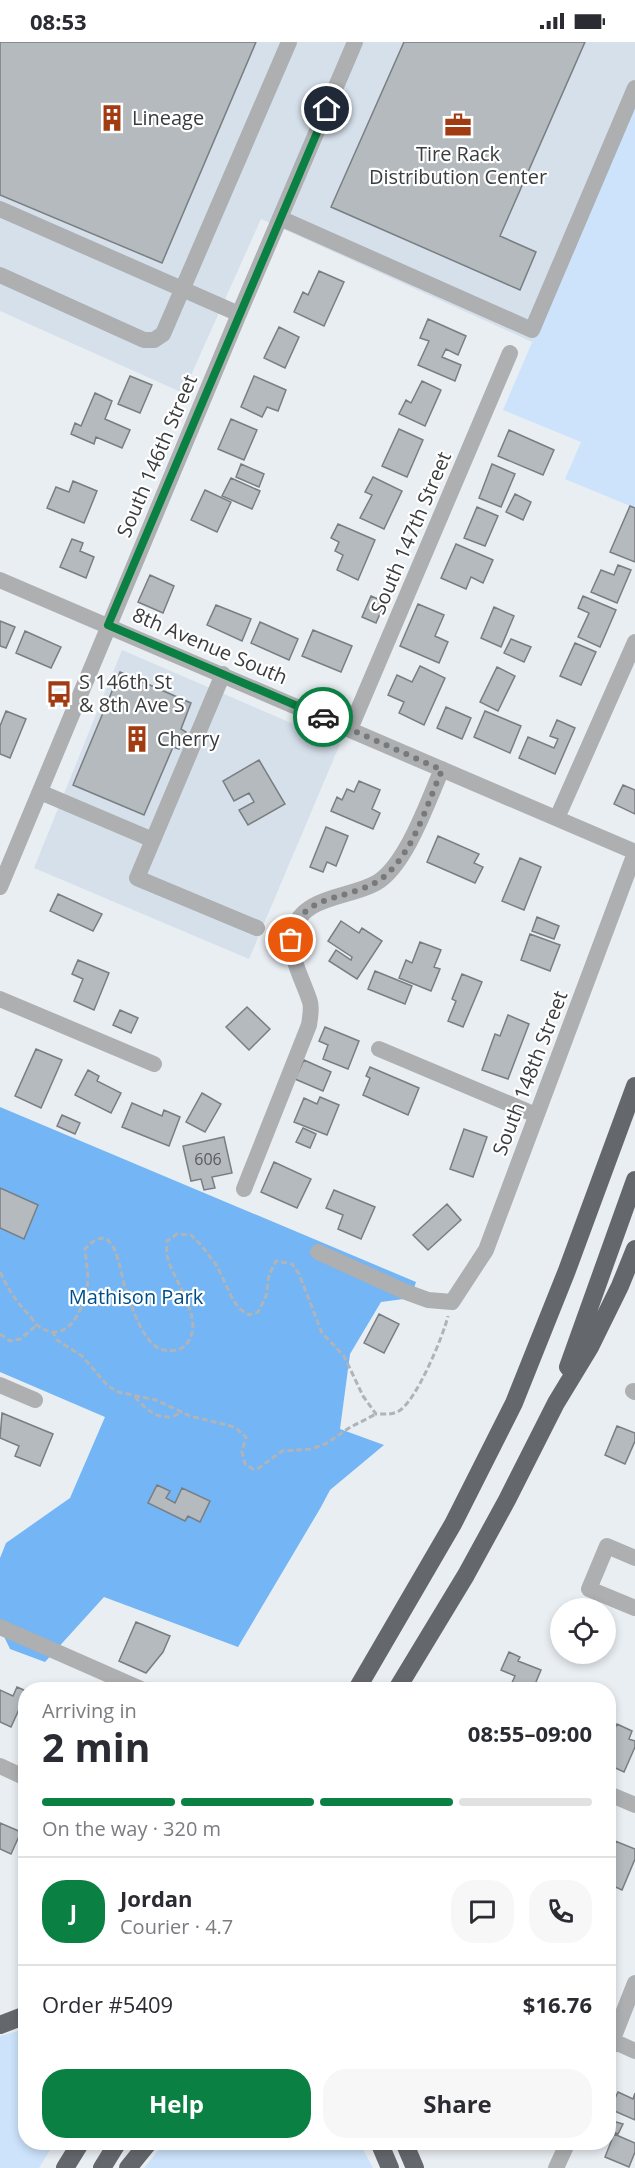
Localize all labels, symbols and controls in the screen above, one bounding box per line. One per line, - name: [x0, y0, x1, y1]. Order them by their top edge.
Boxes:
- text: 08:53: [30, 6, 87, 36]
- pin: [301, 83, 352, 134]
- icon: home: [310, 92, 343, 125]
- building icon: Lineage: [97, 103, 127, 133]
- place label: Lineage: [132, 104, 204, 131]
- office icon: Tire Rack Distribution Center: [443, 110, 473, 140]
- place label: Tire Rack Distribution Center: [369, 140, 547, 190]
- street label: South 146th Street: [110, 370, 203, 541]
- street label: South 147th Street: [364, 447, 457, 618]
- street label: 8th Avenue South: [129, 601, 292, 690]
- place label: S 146th St & 8th Ave S: [79, 668, 185, 718]
- bus stop icon: S 146th St & 8th Ave S: [44, 679, 74, 709]
- courier: [293, 687, 353, 747]
- icon: car: [307, 701, 340, 734]
- building icon: Cherry: [122, 724, 152, 754]
- place label: Cherry: [157, 725, 220, 752]
- pin: [265, 914, 316, 965]
- icon: bag: [274, 923, 307, 956]
- street label: South 148th Street: [486, 986, 573, 1159]
- house number: 606: [194, 1148, 222, 1170]
- park label: Mathison Park: [69, 1283, 204, 1310]
- map controls: [550, 1598, 616, 1664]
- button: locate: [550, 1598, 616, 1664]
- text: Arriving in: [42, 1697, 137, 1724]
- text: 08:55–09:00: [468, 1718, 592, 1748]
- text: 2 min: [42, 1720, 150, 1773]
- text: On the way · 320 m: [42, 1815, 221, 1842]
- button: chat: [451, 1880, 514, 1943]
- button: phone: [529, 1880, 592, 1943]
- text: Jordan: [120, 1883, 193, 1913]
- text: J: [70, 1896, 77, 1926]
- text: Courier · 4.7: [120, 1913, 233, 1940]
- text: Order #5409: [42, 1989, 173, 2019]
- text: $16.76: [523, 1989, 592, 2019]
- button: Help: [42, 2069, 311, 2138]
- button: Share: [323, 2069, 592, 2138]

